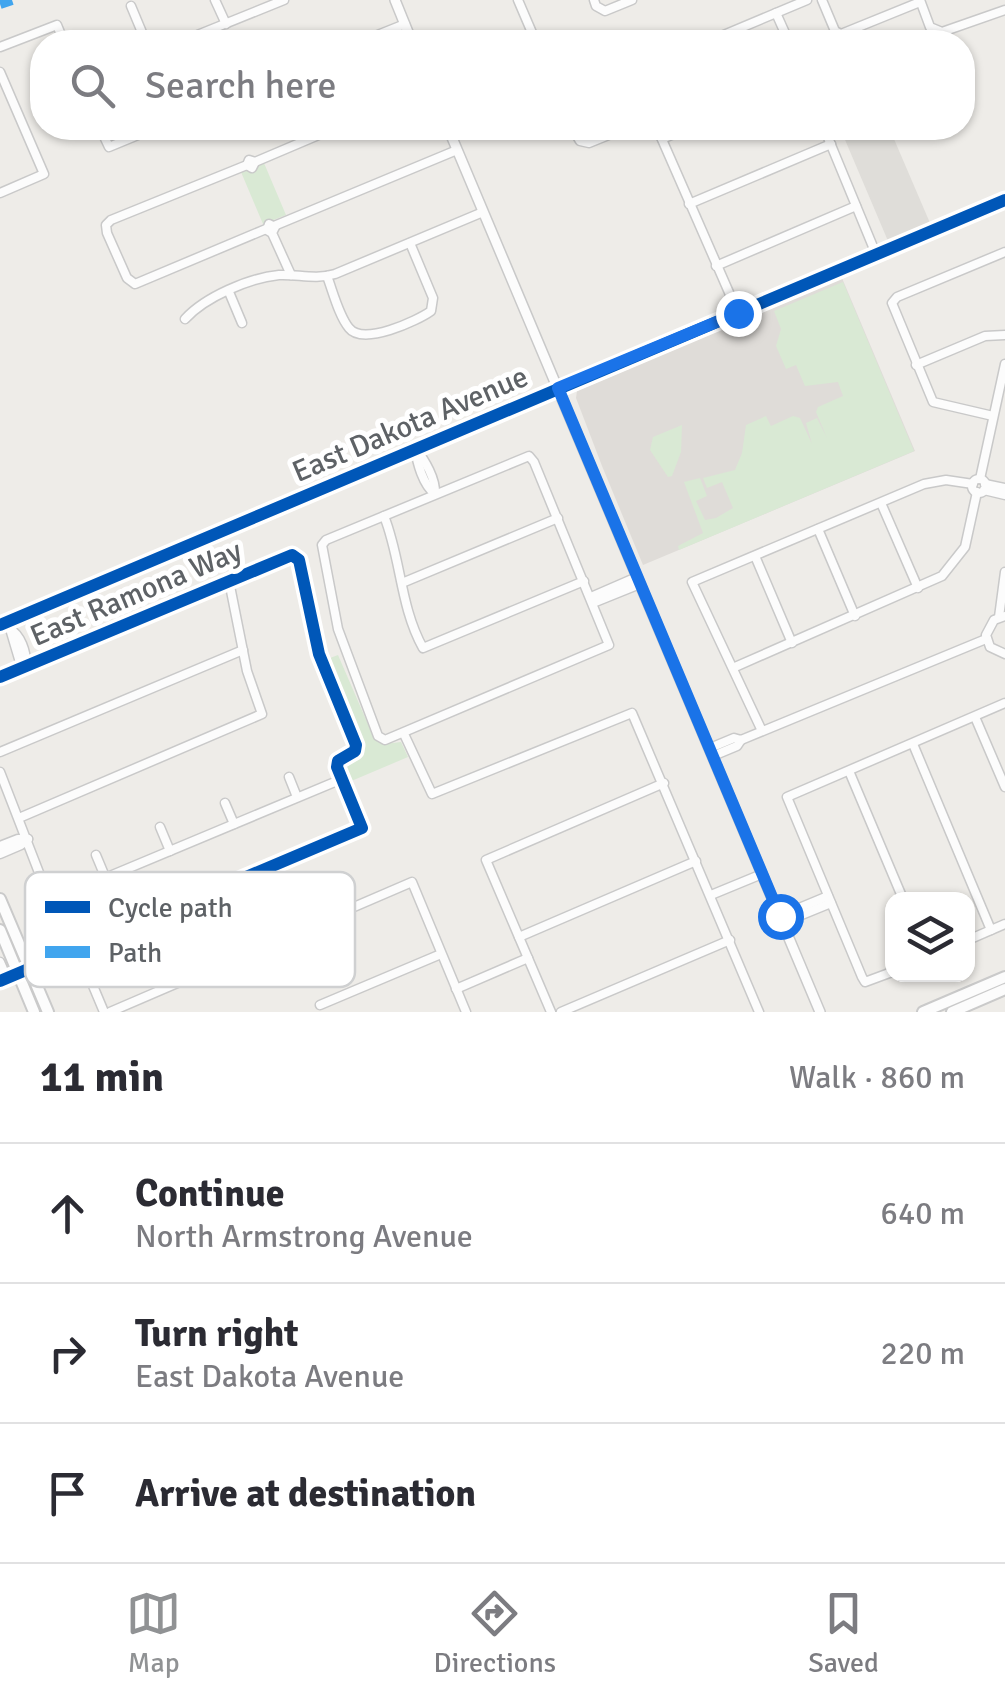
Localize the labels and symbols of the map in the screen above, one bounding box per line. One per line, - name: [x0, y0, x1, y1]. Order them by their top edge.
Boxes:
- route end: [716, 291, 762, 337]
- street label: East Dakota Avenue: [287, 358, 534, 491]
- street label: East Ramona Way: [25, 532, 248, 655]
- legend: [25, 872, 355, 987]
- text: Cycle path: [108, 891, 233, 925]
- route start: [758, 894, 804, 940]
- text: Path: [108, 936, 162, 970]

